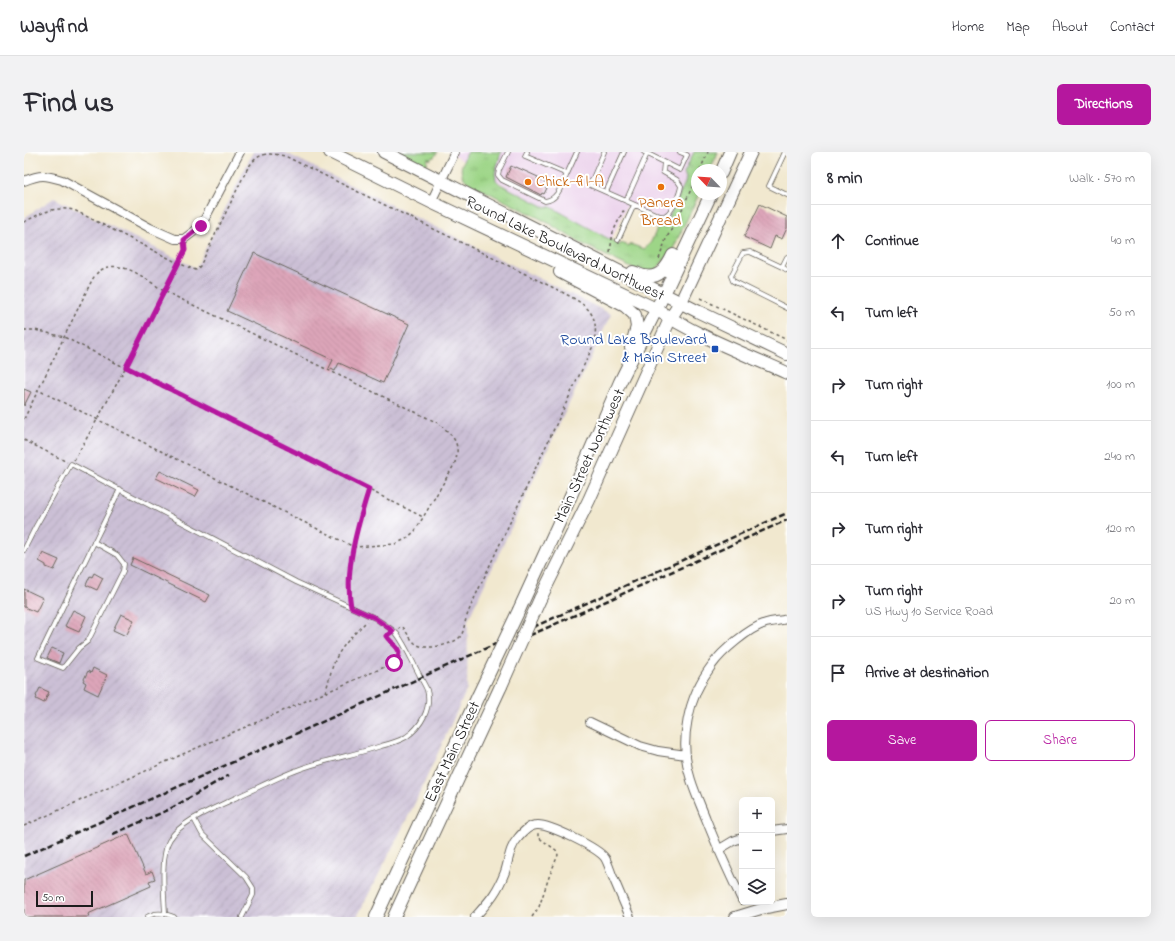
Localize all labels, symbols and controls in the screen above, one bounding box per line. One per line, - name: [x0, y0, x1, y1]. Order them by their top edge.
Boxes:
- text: Wayfind: [20, 14, 88, 41]
- text: Home: [952, 17, 984, 38]
- text: Map: [1006, 17, 1030, 38]
- text: About: [1052, 17, 1088, 38]
- text: Contact: [1110, 17, 1155, 38]
- text: Find us: [24, 84, 114, 125]
- button: Directions: [1057, 84, 1151, 125]
- north arrow: [691, 164, 727, 200]
- text: 8 min: [827, 166, 862, 191]
- text: Walk · 570 m: [1069, 169, 1135, 188]
- place label: Chick-fil-A: [536, 170, 604, 194]
- marker: Chick-fil-A: [523, 177, 533, 187]
- marker: Panera Bread: [656, 182, 666, 192]
- street label: Round Lake Boulevard Northwest: [461, 190, 669, 308]
- place label: Panera Bread: [638, 191, 684, 233]
- route end: [192, 217, 210, 235]
- icon: ahead: [827, 230, 849, 252]
- text: Continue: [865, 230, 919, 252]
- text: 40 m: [1111, 231, 1135, 250]
- icon: left: [827, 302, 849, 324]
- text: Turn left: [865, 302, 918, 324]
- text: 50 m: [1109, 303, 1135, 322]
- place label: Round Lake Boulevard & Main Street: [560, 328, 708, 370]
- marker: Round Lake Boulevard & Main Street: [710, 344, 720, 354]
- icon: right: [827, 374, 849, 396]
- text: Turn right: [865, 374, 923, 396]
- text: 100 m: [1106, 375, 1135, 394]
- street label: Main Street Northwest: [548, 384, 632, 527]
- icon: left: [827, 446, 849, 468]
- text: Turn left: [865, 446, 918, 468]
- text: 240 m: [1104, 447, 1135, 466]
- icon: right: [827, 518, 849, 540]
- text: Turn right: [865, 518, 923, 540]
- text: 120 m: [1105, 519, 1135, 538]
- text: Turn right: [865, 580, 923, 602]
- icon: right: [827, 590, 849, 612]
- text: 20 m: [1110, 591, 1135, 610]
- text: US Hwy 10 Service Road: [865, 602, 993, 621]
- route start: [385, 654, 403, 672]
- icon: arrive: [827, 662, 849, 684]
- text: Arrive at destination: [865, 662, 989, 684]
- street label: East Main Street: [419, 697, 487, 807]
- button: Save: [827, 720, 977, 761]
- button: Share: [985, 720, 1135, 761]
- map controls: [739, 797, 775, 905]
- button: +: [739, 797, 775, 833]
- button: −: [739, 833, 775, 869]
- button: layers: [739, 869, 775, 905]
- scale bar: [36, 889, 93, 908]
- text: 50 m: [42, 890, 64, 906]

